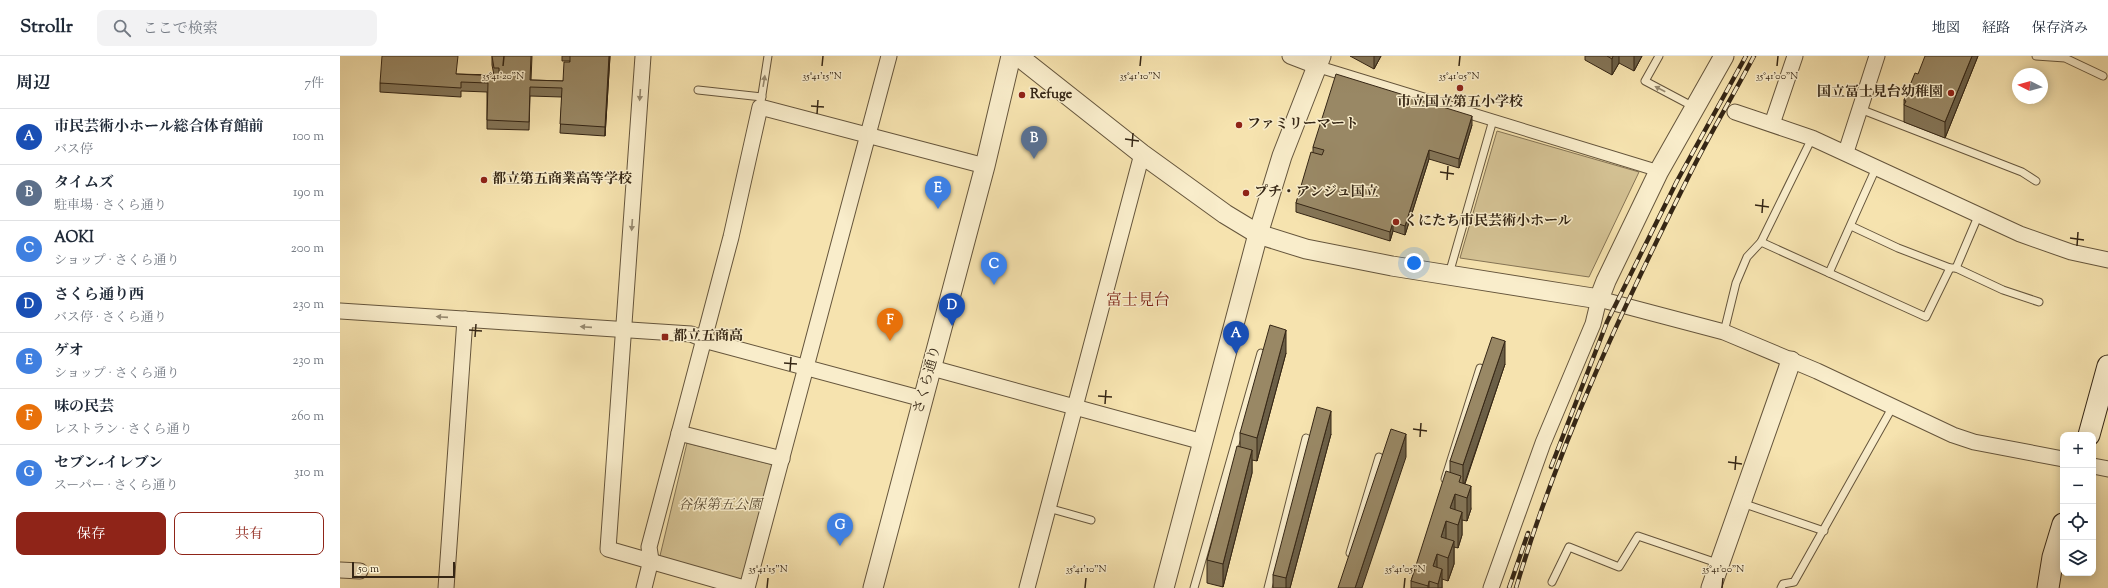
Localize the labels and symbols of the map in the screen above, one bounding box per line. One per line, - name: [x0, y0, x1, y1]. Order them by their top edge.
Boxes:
- north arrow: [2012, 68, 2048, 104]
- text: 35°41'20"N: [482, 69, 524, 84]
- text: 35°41'15"N: [802, 69, 842, 84]
- text: 35°41'10"N: [1119, 69, 1161, 84]
- text: 35°41'05"N: [1439, 69, 1479, 84]
- text: 35°41'00"N: [1756, 69, 1798, 84]
- one-way arrow: [761, 75, 767, 87]
- marker: 市立国立第五小学校: [1455, 83, 1465, 93]
- place label: 国立冨士見台幼稚園: [1817, 83, 1943, 103]
- place label: Refuge: [1030, 85, 1073, 105]
- one-way arrow: [1654, 86, 1666, 92]
- marker: 国立冨士見台幼稚園: [1946, 88, 1956, 98]
- one-way arrow: [637, 89, 644, 101]
- marker: Refuge: [1017, 90, 1027, 100]
- place label: 市立国立第五小学校: [1397, 93, 1523, 113]
- place label: ファミリーマート: [1247, 115, 1359, 135]
- marker: ファミリーマート: [1234, 120, 1244, 130]
- pin: B: [1021, 126, 1047, 159]
- place label: 都立第五商業高等学校: [492, 170, 632, 190]
- marker: 都立第五商業高等学校: [479, 175, 489, 185]
- pin: E: [925, 176, 951, 209]
- place label: プチ・アンジュ国立: [1254, 183, 1379, 203]
- marker: プチ・アンジュ国立: [1241, 188, 1251, 198]
- place label: くにたち市民芸術小ホール: [1404, 212, 1572, 232]
- marker: くにたち市民芸術小ホール: [1391, 217, 1401, 227]
- one-way arrow: [628, 219, 635, 231]
- pin: C: [981, 252, 1007, 285]
- your location: [1404, 253, 1424, 273]
- district label: 富士見台: [1106, 290, 1170, 313]
- pin: D: [939, 293, 965, 326]
- pin: F: [877, 308, 903, 341]
- one-way arrow: [436, 314, 448, 321]
- pin: A: [1223, 321, 1249, 354]
- one-way arrow: [580, 323, 592, 330]
- place label: 都立五商高: [673, 327, 743, 347]
- marker: 都立五商高: [660, 332, 670, 342]
- street label: さくら通り: [909, 344, 947, 416]
- park label: 谷保第五公園: [678, 496, 764, 516]
- pin: G: [827, 513, 853, 546]
- scale bar: [352, 560, 455, 579]
- text: 35°41'15"N: [748, 562, 788, 577]
- text: 35°41'10"N: [1065, 562, 1107, 577]
- text: 35°41'05"N: [1385, 562, 1425, 577]
- text: 35°41'00"N: [1702, 562, 1744, 577]

